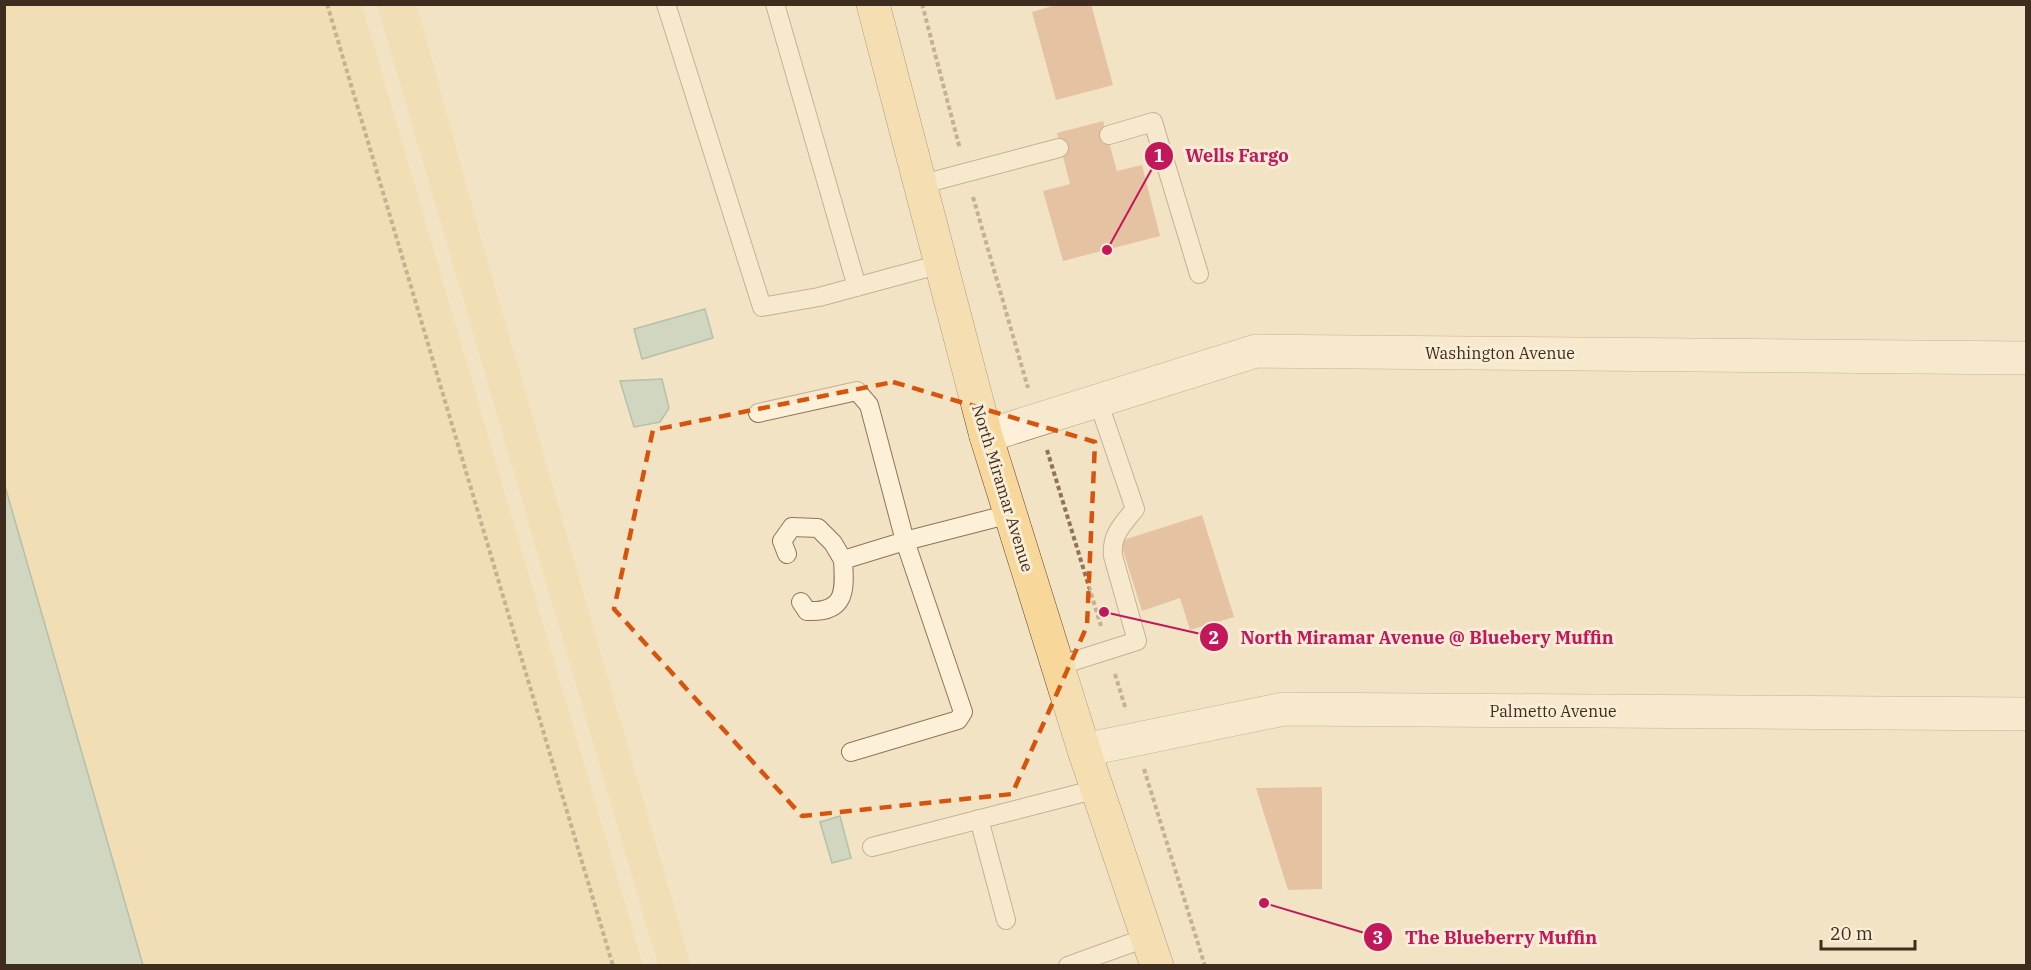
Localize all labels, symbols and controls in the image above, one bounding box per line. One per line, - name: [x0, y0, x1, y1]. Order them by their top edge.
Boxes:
- callout: Wells Fargo: [1144, 138, 1301, 174]
- text: 1: [1154, 144, 1165, 167]
- text: Wells Fargo: [1185, 144, 1289, 167]
- street label: Washington Avenue: [1425, 343, 1575, 363]
- street label: North Miramar Avenue: [968, 402, 1038, 574]
- callout: North Miramar Avenue @ Bluebery Muffin: [1199, 619, 1626, 655]
- text: 2: [1209, 626, 1219, 649]
- text: North Miramar Avenue @ Bluebery Muffin: [1240, 626, 1614, 649]
- street label: Palmetto Avenue: [1489, 701, 1617, 721]
- scale bar: [1821, 913, 1916, 951]
- callout: The Blueberry Muffin: [1363, 919, 1609, 955]
- text: 20 m: [1830, 922, 1873, 945]
- text: 3: [1373, 926, 1383, 949]
- text: The Blueberry Muffin: [1405, 926, 1597, 949]

